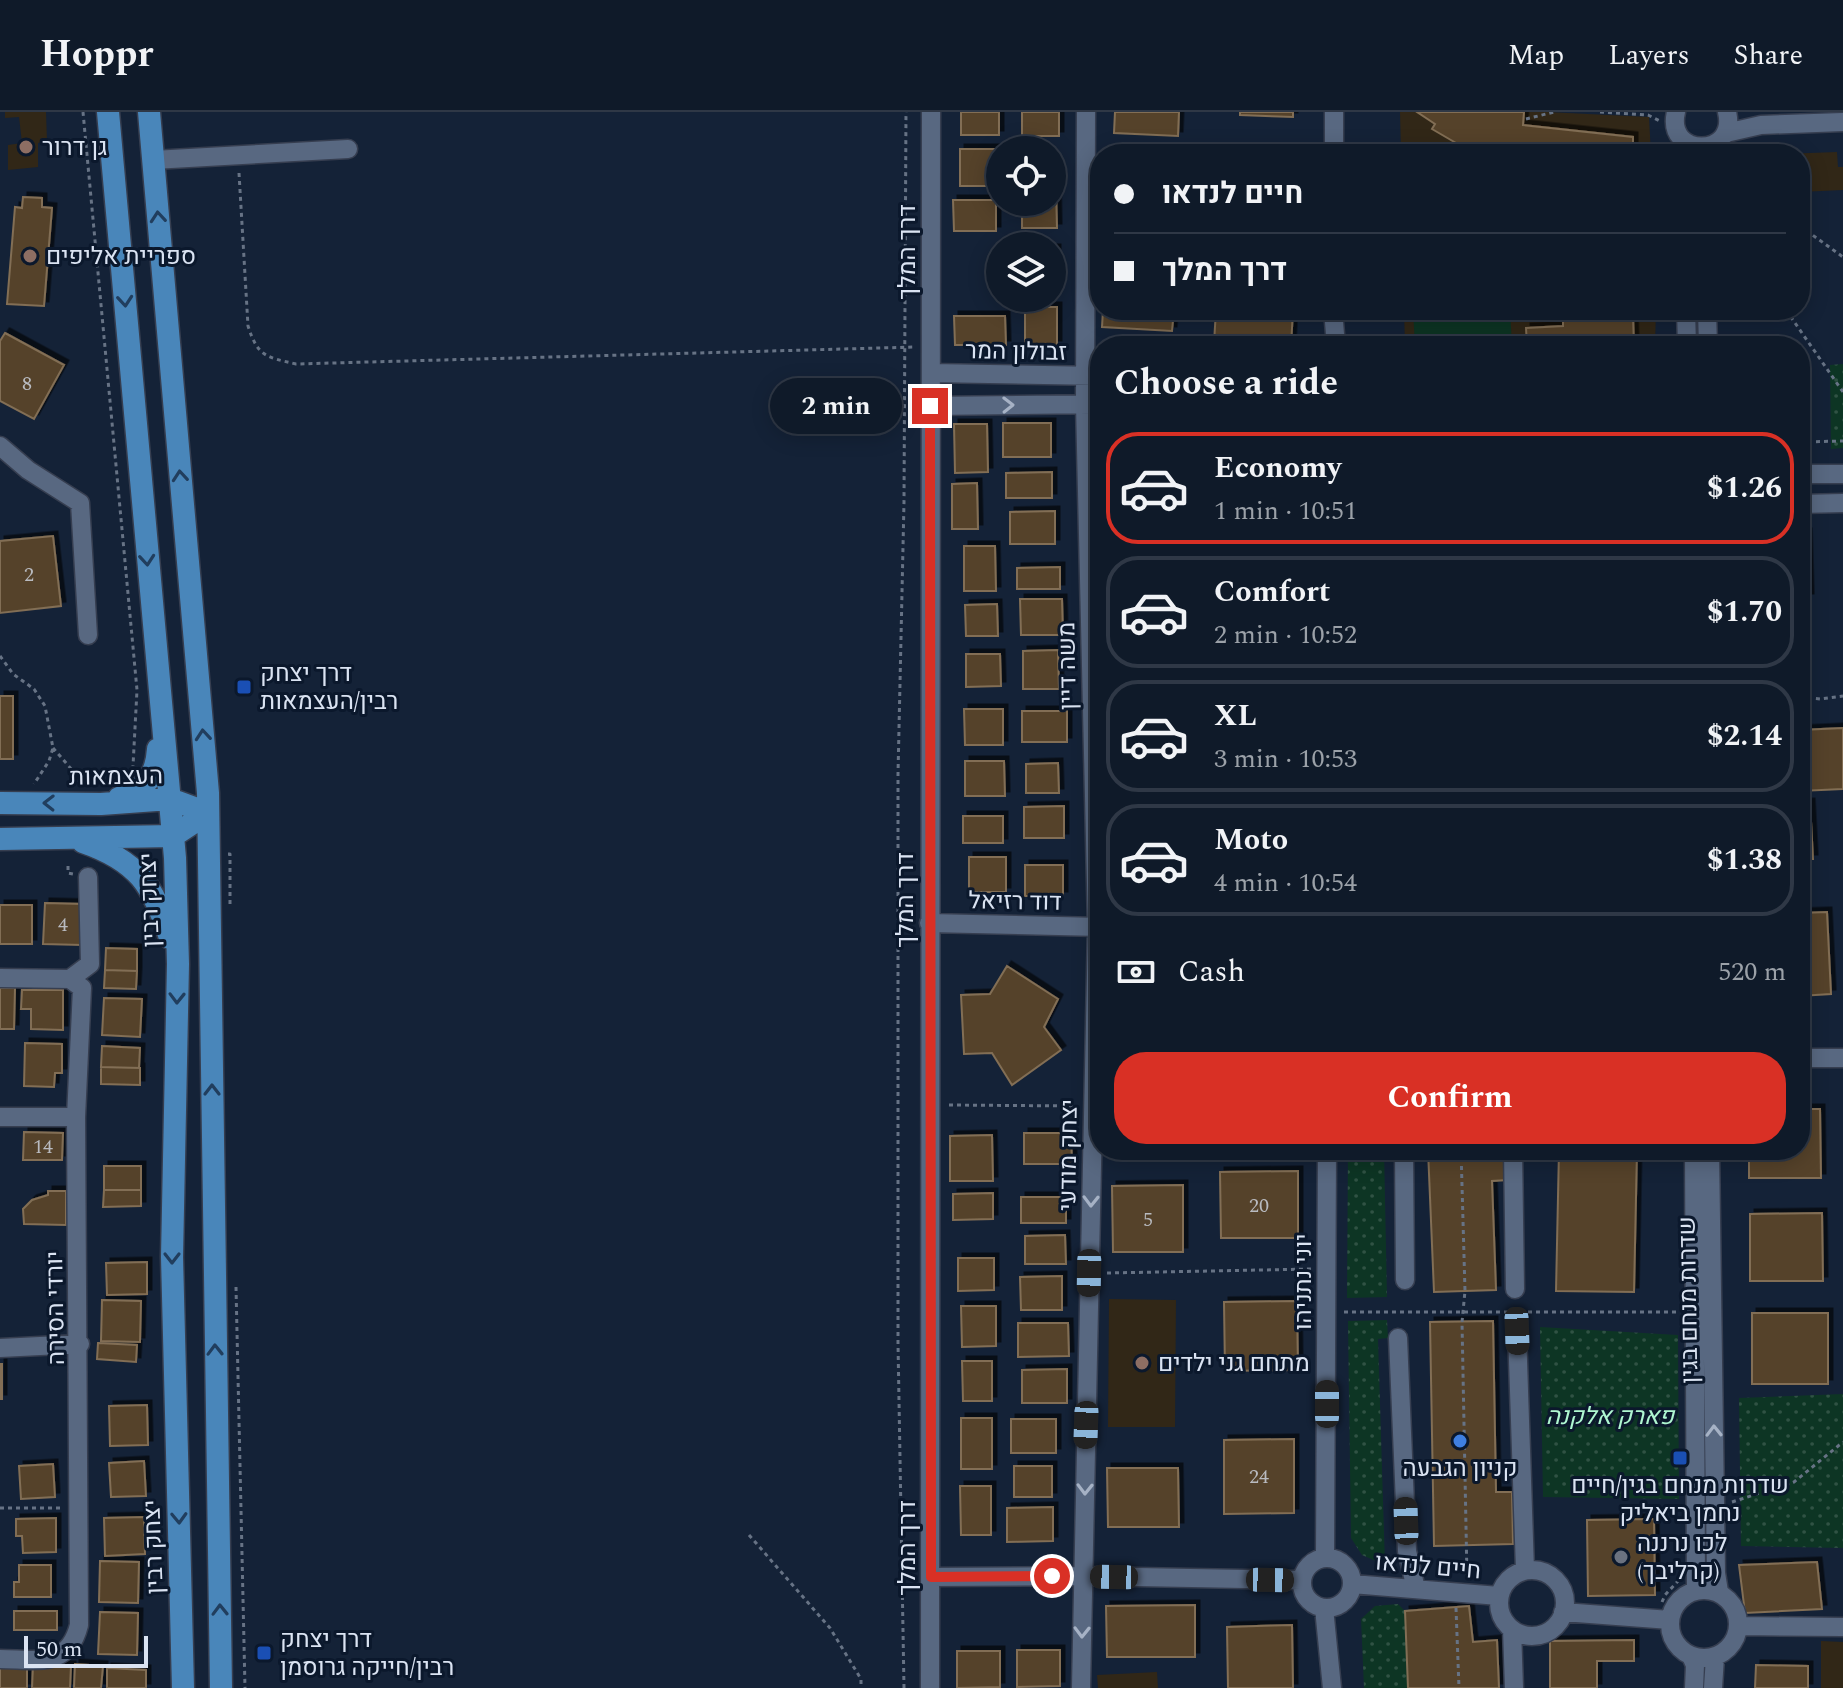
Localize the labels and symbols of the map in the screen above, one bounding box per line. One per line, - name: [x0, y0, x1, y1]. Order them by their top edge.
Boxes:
- place label: גן דרור: [42, 130, 107, 166]
- marker: גן דרור: [17, 138, 35, 156]
- street label: דרך המלך: [890, 204, 926, 300]
- one-way arrow: [149, 210, 166, 223]
- place label: ספריית אליפים: [46, 239, 196, 275]
- marker: ספריית אליפים: [21, 247, 39, 265]
- one-way arrow: [116, 295, 133, 308]
- street label: זבולון המר: [965, 333, 1067, 371]
- house number: 8: [22, 369, 32, 399]
- callout: 2 min: [770, 378, 902, 434]
- route end: [912, 388, 948, 424]
- one-way arrow: [1002, 397, 1015, 414]
- one-way arrow: [172, 469, 189, 482]
- one-way arrow: [138, 554, 155, 567]
- house number: 2: [24, 560, 34, 590]
- street label: משה דיין: [1049, 622, 1087, 710]
- place label: דרך יצחק רבין/העצמאות: [260, 656, 398, 720]
- marker: דרך יצחק רבין/העצמאות: [235, 678, 253, 696]
- one-way arrow: [195, 728, 212, 741]
- street label: העצמאות: [69, 758, 163, 796]
- one-way arrow: [42, 795, 55, 812]
- street label: יצחק רבין: [130, 852, 170, 948]
- street label: דרך המלך: [888, 852, 924, 948]
- street label: דוד רזיאל: [968, 883, 1062, 921]
- house number: 4: [58, 910, 68, 940]
- one-way arrow: [168, 992, 186, 1005]
- one-way arrow: [203, 1083, 221, 1096]
- street label: יצחק מודעי: [1050, 1099, 1088, 1211]
- house number: 14: [33, 1132, 53, 1162]
- house number: 20: [1249, 1191, 1269, 1221]
- one-way arrow: [1082, 1195, 1099, 1208]
- house number: 5: [1143, 1205, 1153, 1235]
- street label: שדרות מנחם בגין: [1670, 1216, 1708, 1384]
- street label: יוני נתניהו: [1286, 1233, 1322, 1331]
- car: [1077, 1249, 1101, 1297]
- street label: יורדי הסירה: [37, 1250, 75, 1365]
- one-way arrow: [163, 1252, 181, 1265]
- car: [1504, 1307, 1530, 1355]
- one-way arrow: [206, 1343, 224, 1356]
- place label: מתחם גני ילדים: [1158, 1346, 1310, 1382]
- marker: מתחם גני ילדים: [1133, 1354, 1151, 1372]
- car: [1315, 1380, 1339, 1428]
- park label: פארק אלקנה: [1546, 1399, 1676, 1435]
- car: [1073, 1401, 1099, 1449]
- one-way arrow: [1705, 1424, 1723, 1437]
- marker: קניון הגבעה: [1451, 1432, 1469, 1450]
- marker: שדרות מנחם בגין/חיים נחמן ביאליק: [1671, 1449, 1689, 1467]
- place label: קניון הגבעה: [1403, 1451, 1517, 1487]
- house number: 24: [1249, 1462, 1269, 1492]
- place label: שדרות מנחם בגין/חיים נחמן ביאליק: [1571, 1468, 1789, 1532]
- one-way arrow: [1076, 1483, 1093, 1496]
- car: [1393, 1497, 1419, 1545]
- street label: יצחק רבין: [134, 1499, 174, 1595]
- street label: דרך המלך: [890, 1500, 926, 1596]
- one-way arrow: [170, 1512, 187, 1525]
- place label: לכו נרננה (קרליבך): [1637, 1526, 1727, 1590]
- street label: חיים לנדאו: [1373, 1544, 1482, 1590]
- marker: לכו נרננה (קרליבך): [1612, 1548, 1630, 1566]
- route start: [1034, 1558, 1070, 1594]
- car: [1090, 1565, 1138, 1589]
- car: [1246, 1568, 1294, 1592]
- one-way arrow: [211, 1603, 228, 1616]
- place label: דרך יצחק רבין/חייקה גרוסמן: [280, 1622, 454, 1686]
- one-way arrow: [1073, 1626, 1090, 1639]
- scale bar: [24, 1632, 148, 1668]
- marker: דרך יצחק רבין/חייקה גרוסמן: [255, 1644, 273, 1662]

